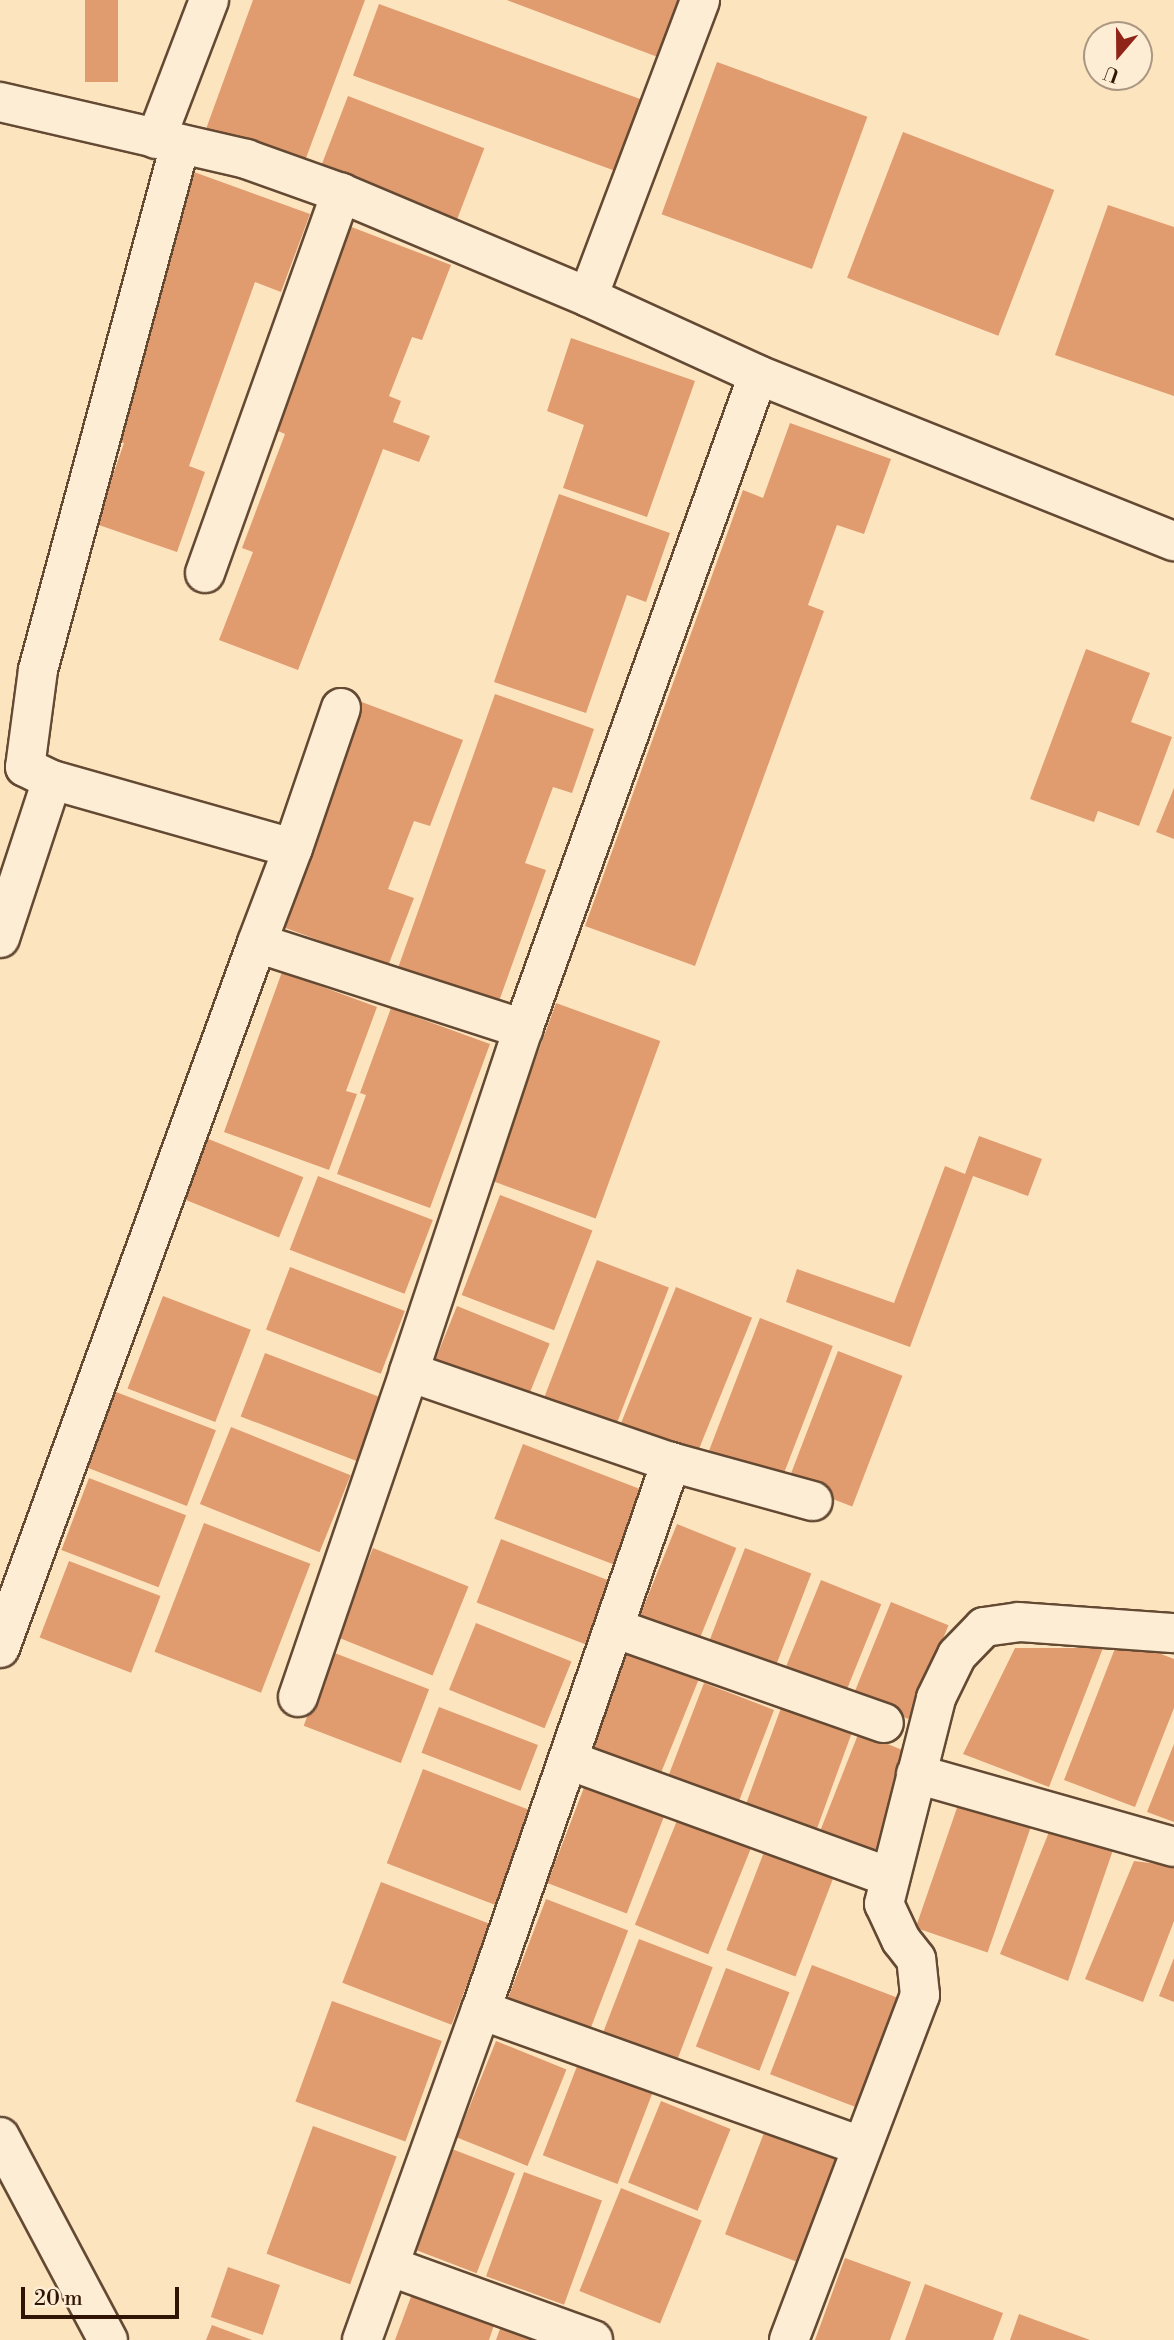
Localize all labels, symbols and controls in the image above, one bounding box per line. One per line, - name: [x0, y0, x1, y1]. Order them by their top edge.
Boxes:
- north arrow: [1083, 21, 1153, 91]
- text: U: [1100, 60, 1123, 88]
- scale bar: [24, 2274, 182, 2318]
- text: 20 m: [34, 2286, 83, 2312]

